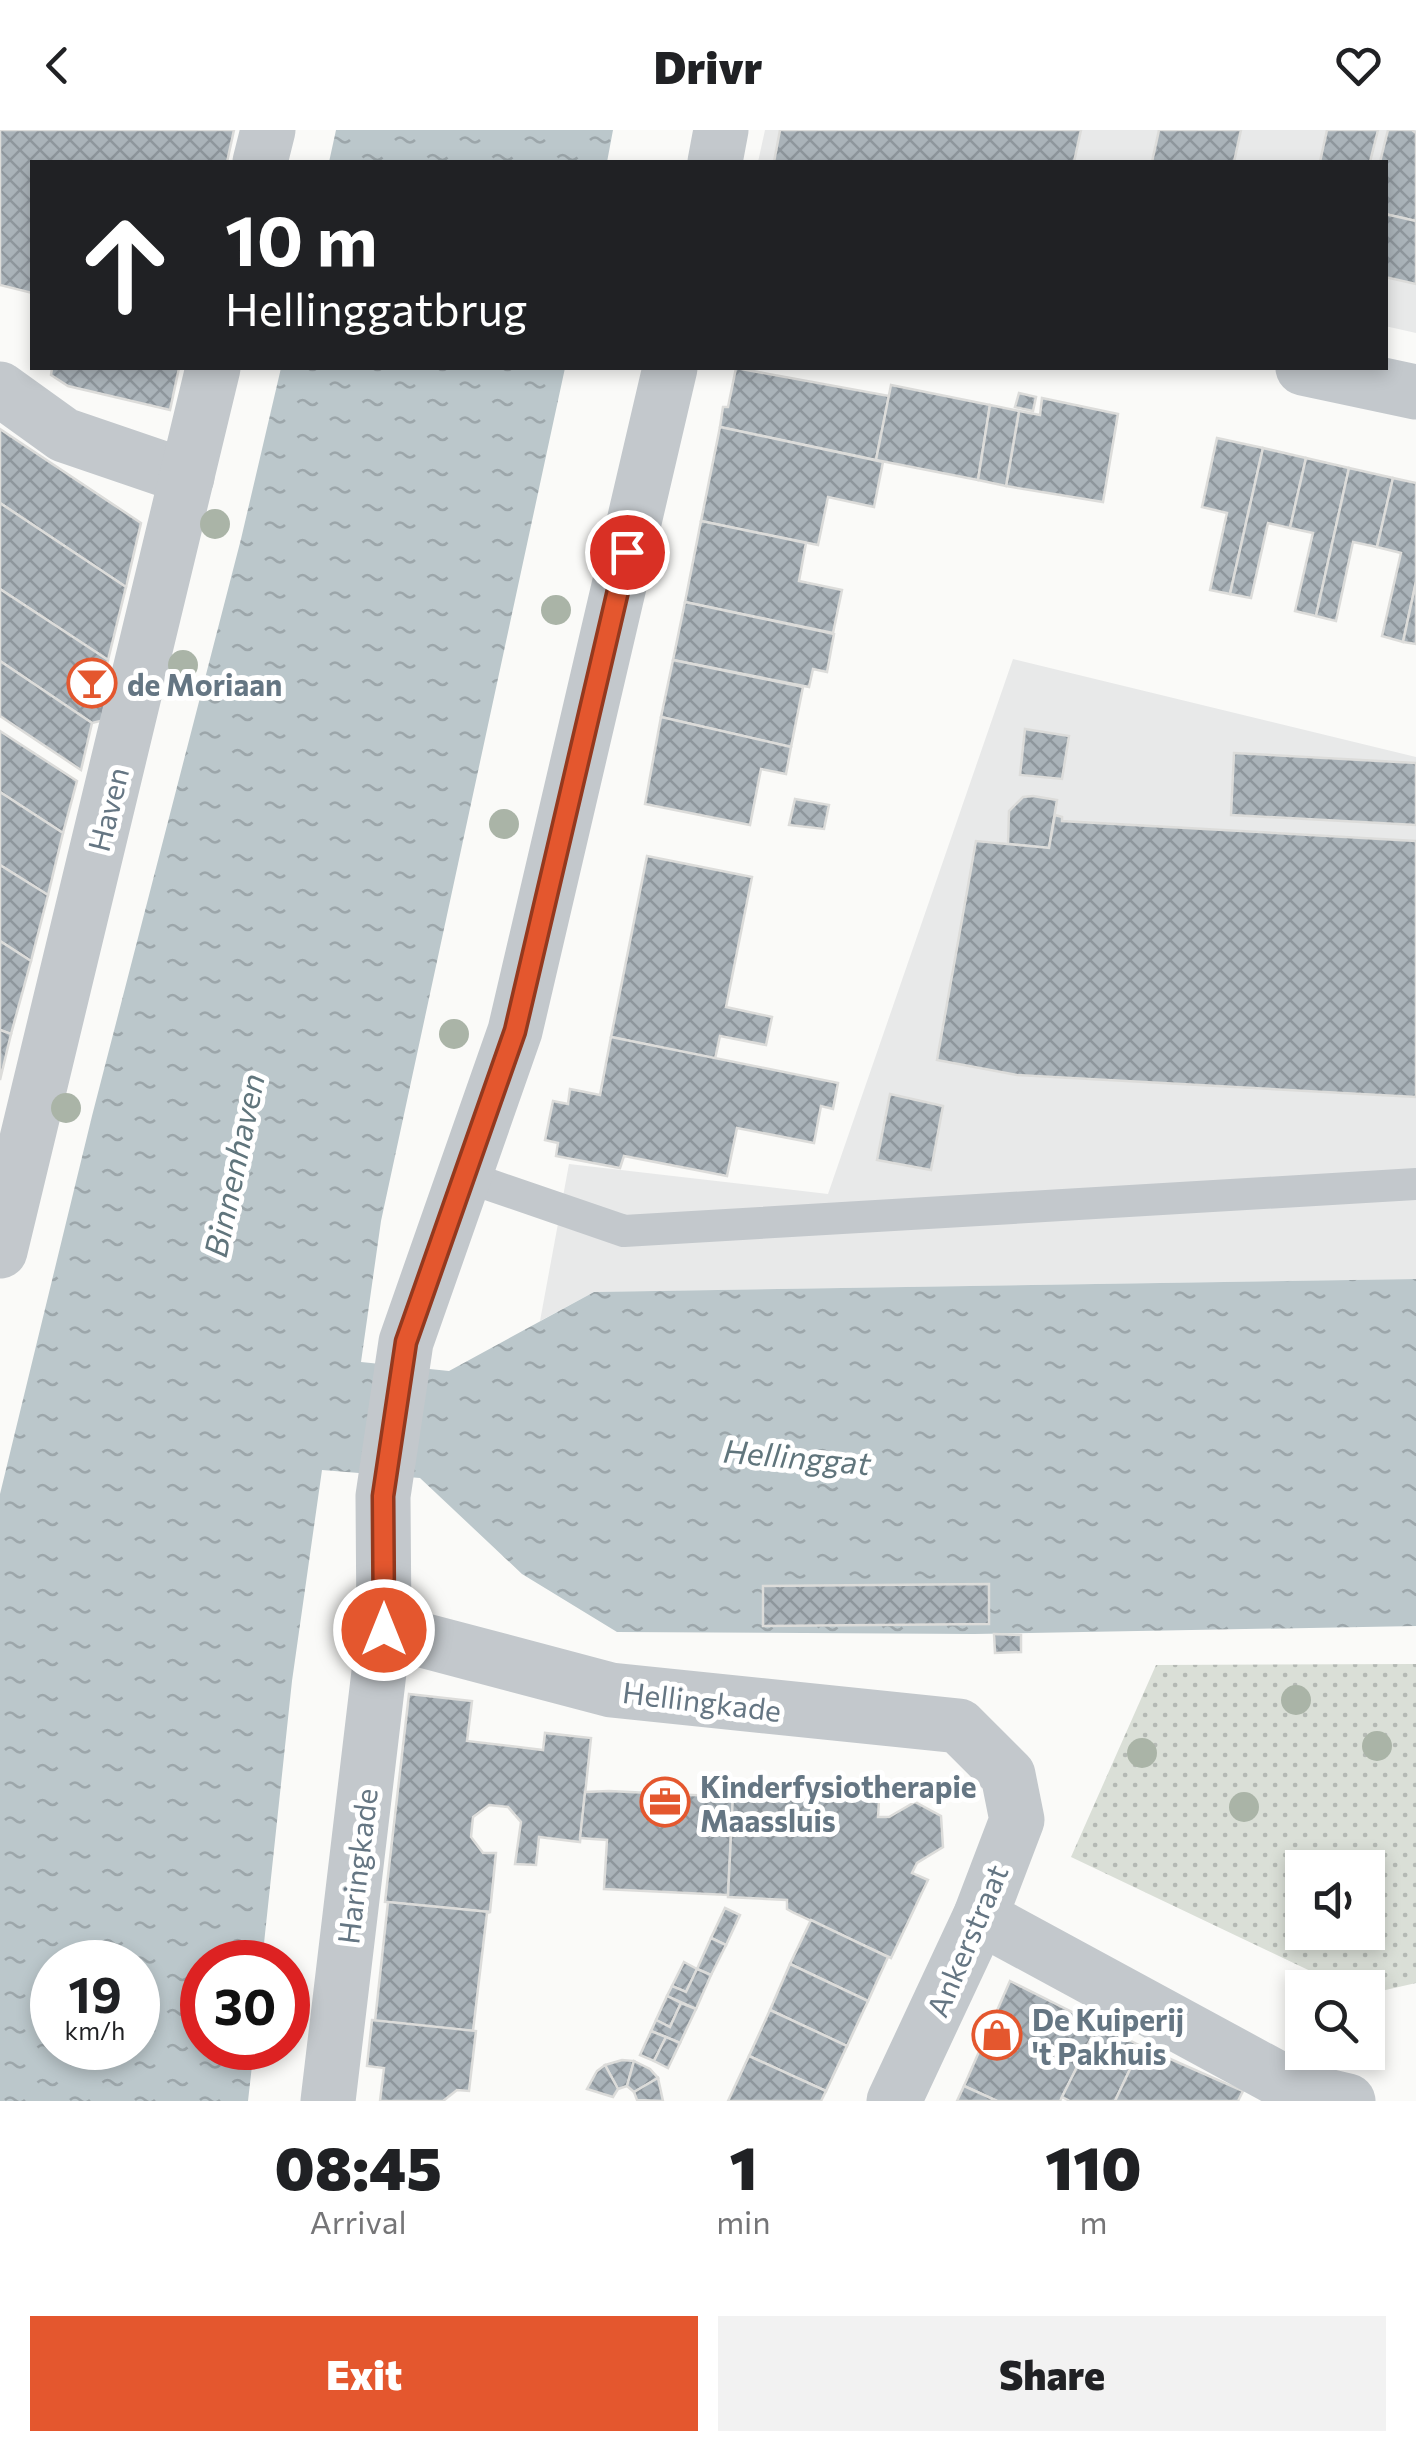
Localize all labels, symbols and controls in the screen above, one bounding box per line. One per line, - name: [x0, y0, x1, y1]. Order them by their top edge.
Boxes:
- icon: back: [30, 38, 85, 93]
- text: Drivr: [654, 38, 763, 93]
- icon: heart: [1331, 38, 1386, 93]
- text: 10 m: [225, 195, 378, 280]
- icon: ahead: [60, 200, 190, 330]
- text: Hellinggatbrug: [225, 280, 527, 335]
- pin: [585, 510, 670, 595]
- icon: arrive: [600, 525, 655, 580]
- bar icon: de Moriaan: [66, 657, 118, 709]
- place label: de Moriaan: [127, 665, 282, 702]
- street label: Haven: [79, 763, 135, 855]
- water label: Binnenhaven: [194, 1070, 272, 1260]
- water label: Hellinggat: [722, 1430, 873, 1482]
- position arrow: [332, 1578, 436, 1682]
- street label: Hellingkade: [620, 1672, 784, 1728]
- place label: Kinderfysiotherapie Maassluis: [700, 1767, 977, 1838]
- office icon: Kinderfysiotherapie Maassluis: [639, 1776, 691, 1828]
- street label: Haringkade: [328, 1786, 384, 1946]
- map controls: [1285, 1850, 1385, 2070]
- button: sound: [1285, 1850, 1385, 1950]
- street label: Ankerstraat: [917, 1858, 1015, 2022]
- speed limit sign: 30: [180, 1940, 310, 2070]
- text: 19: [68, 1962, 122, 2023]
- button: search: [1285, 1970, 1385, 2070]
- place label: De Kuiperij 't Pakhuis: [1032, 2000, 1184, 2071]
- shop icon: De Kuiperij 't Pakhuis: [971, 2009, 1023, 2061]
- text: km/h: [65, 2015, 125, 2045]
- text: 08:45: [275, 2129, 442, 2202]
- text: 1: [729, 2129, 757, 2202]
- text: 110: [1045, 2129, 1141, 2202]
- text: Arrival: [310, 2201, 407, 2241]
- text: min: [716, 2201, 771, 2241]
- text: m: [1079, 2201, 1107, 2241]
- button: Exit: [30, 2316, 698, 2431]
- button: Share: [718, 2316, 1386, 2431]

